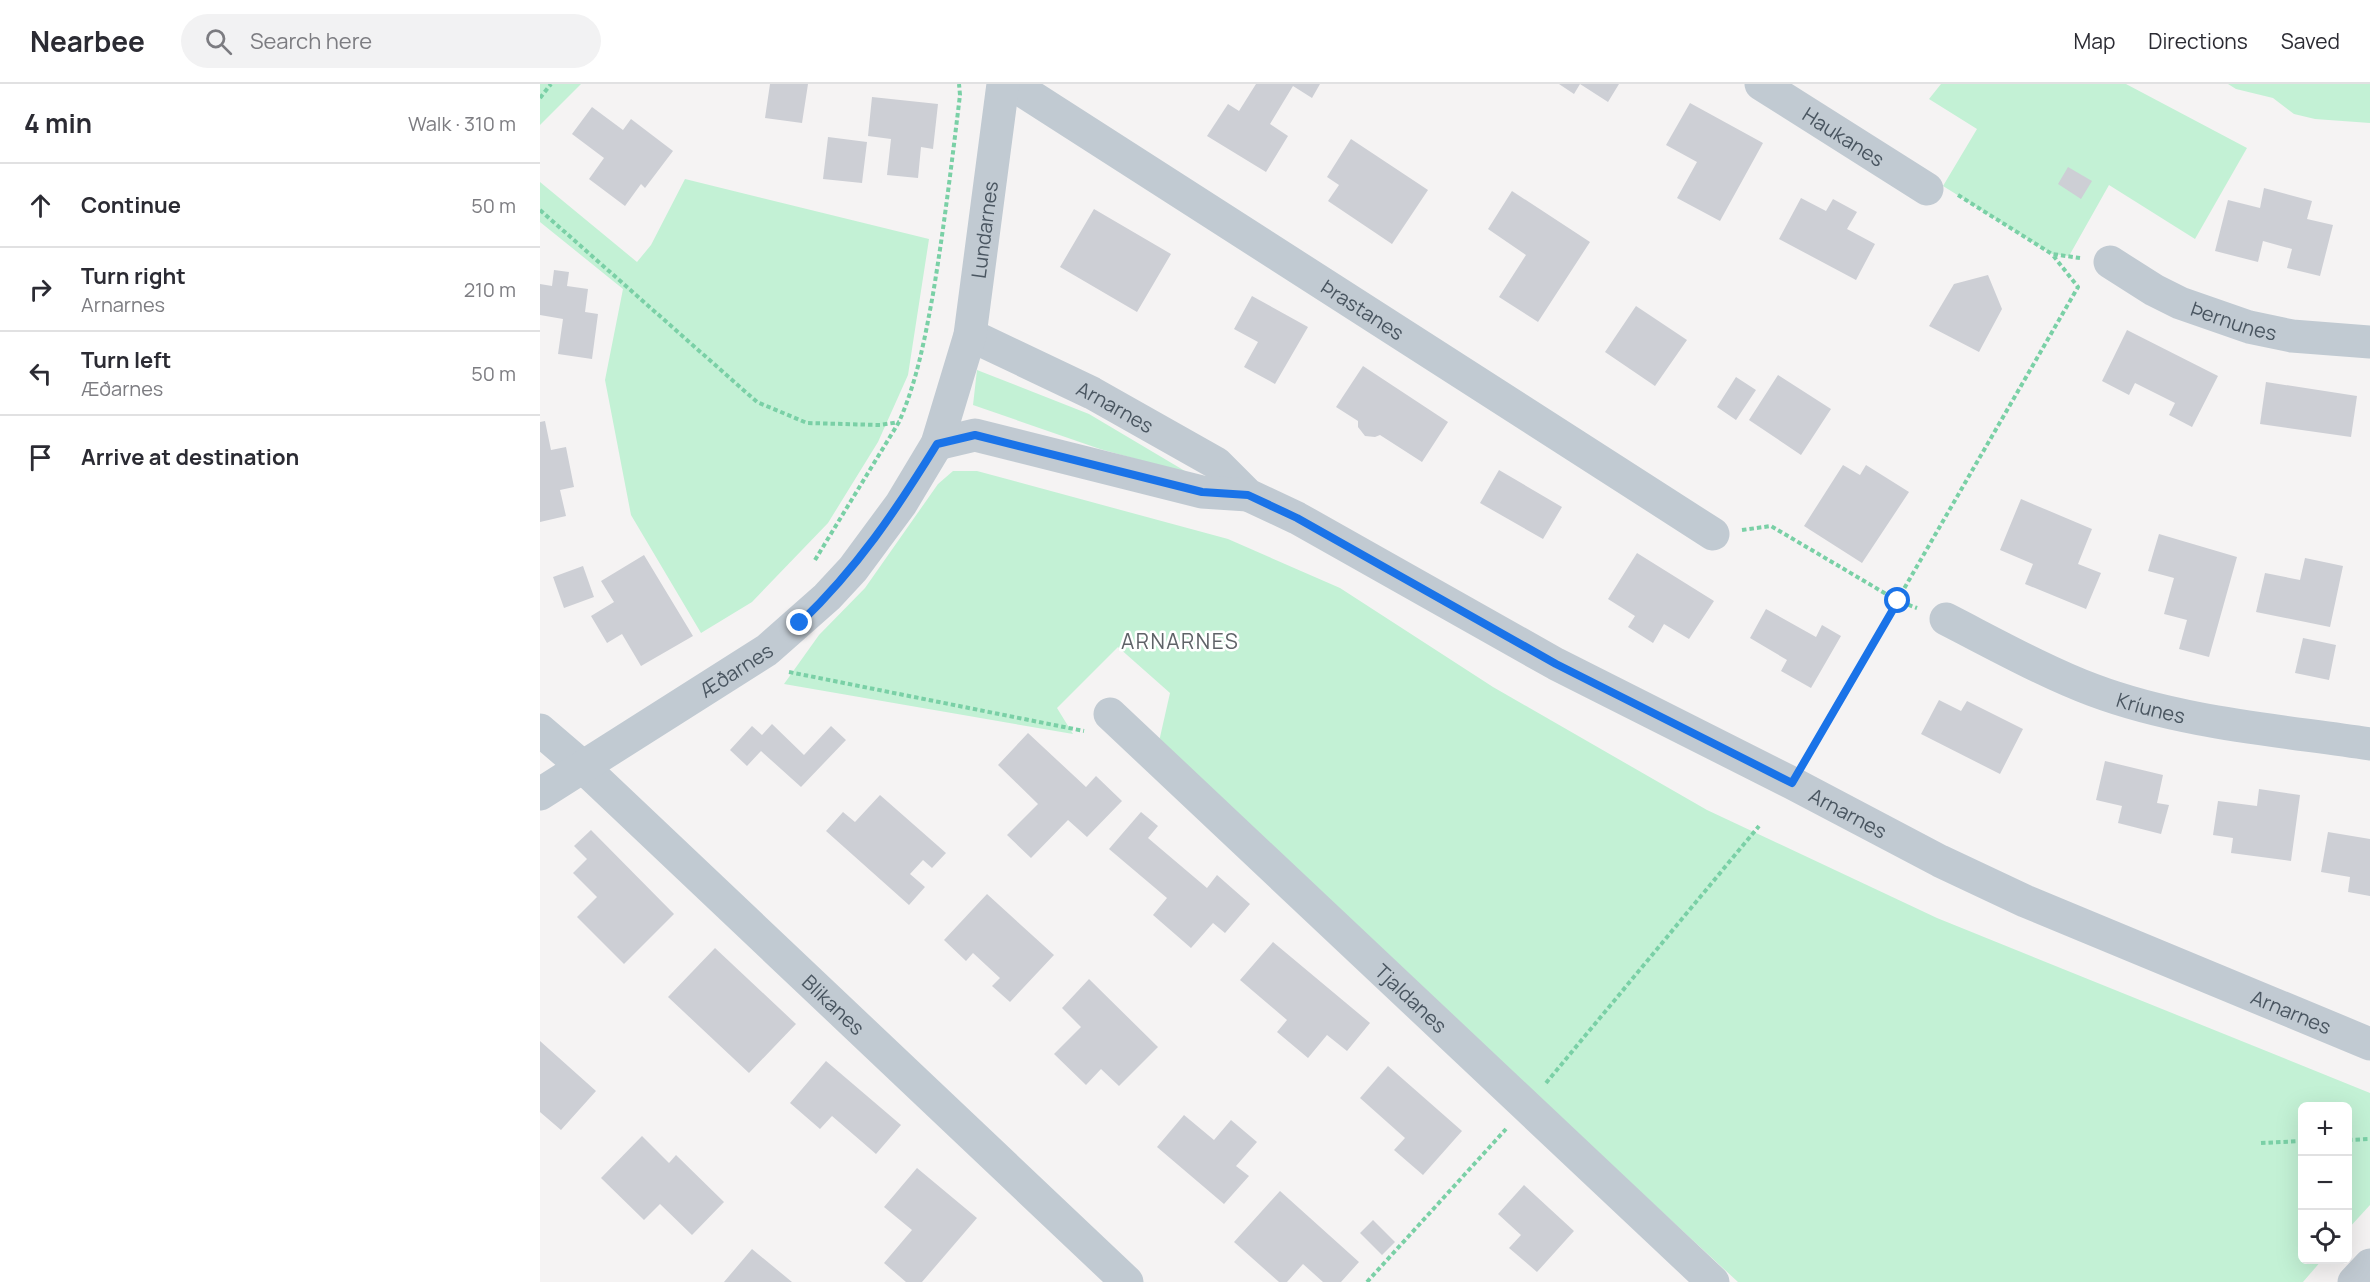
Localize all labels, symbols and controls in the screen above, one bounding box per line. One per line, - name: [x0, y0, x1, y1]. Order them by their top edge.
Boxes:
- search box: [181, 14, 601, 68]
- text: Nearbee: [30, 22, 145, 60]
- icon: search: [202, 25, 235, 58]
- text: Search here: [250, 26, 372, 56]
- text: Map: [2074, 27, 2115, 55]
- text: Directions: [2148, 27, 2248, 55]
- text: Saved: [2281, 27, 2340, 55]
- street label: Haukanes: [1798, 100, 1890, 172]
- text: 4 min: [24, 105, 92, 141]
- text: Walk · 310 m: [408, 110, 516, 137]
- street label: Lundarnes: [964, 179, 1004, 280]
- icon: ahead: [24, 189, 57, 222]
- text: Continue: [81, 190, 181, 220]
- text: 50 m: [471, 192, 516, 219]
- text: Turn right: [81, 261, 186, 291]
- icon: right: [24, 273, 57, 306]
- street label: Þrastanes: [1316, 273, 1410, 346]
- text: 210 m: [464, 276, 516, 303]
- text: Arnarnes: [81, 291, 165, 318]
- street label: Þernunes: [2187, 294, 2279, 346]
- text: Turn left: [81, 345, 171, 375]
- icon: left: [24, 357, 57, 390]
- text: 50 m: [471, 360, 516, 387]
- street label: Arnarnes: [1073, 374, 1159, 439]
- text: Æðarnes: [81, 375, 163, 402]
- icon: arrive: [24, 441, 57, 474]
- text: Arrive at destination: [81, 442, 299, 472]
- route start: [1884, 587, 1910, 613]
- route end: [786, 609, 812, 635]
- district label: ARNARNES: [1121, 627, 1239, 655]
- street label: Æðarnes: [694, 636, 778, 703]
- street label: Kríunes: [2113, 686, 2188, 729]
- street label: Arnarnes: [1805, 781, 1892, 844]
- street label: Tjaldanes: [1369, 957, 1453, 1038]
- street label: Blikanes: [797, 968, 871, 1041]
- street label: Arnarnes: [2247, 983, 2335, 1040]
- map controls: [2298, 1102, 2352, 1264]
- button: +: [2298, 1102, 2352, 1156]
- button: −: [2298, 1156, 2352, 1210]
- button: locate: [2298, 1210, 2352, 1264]

